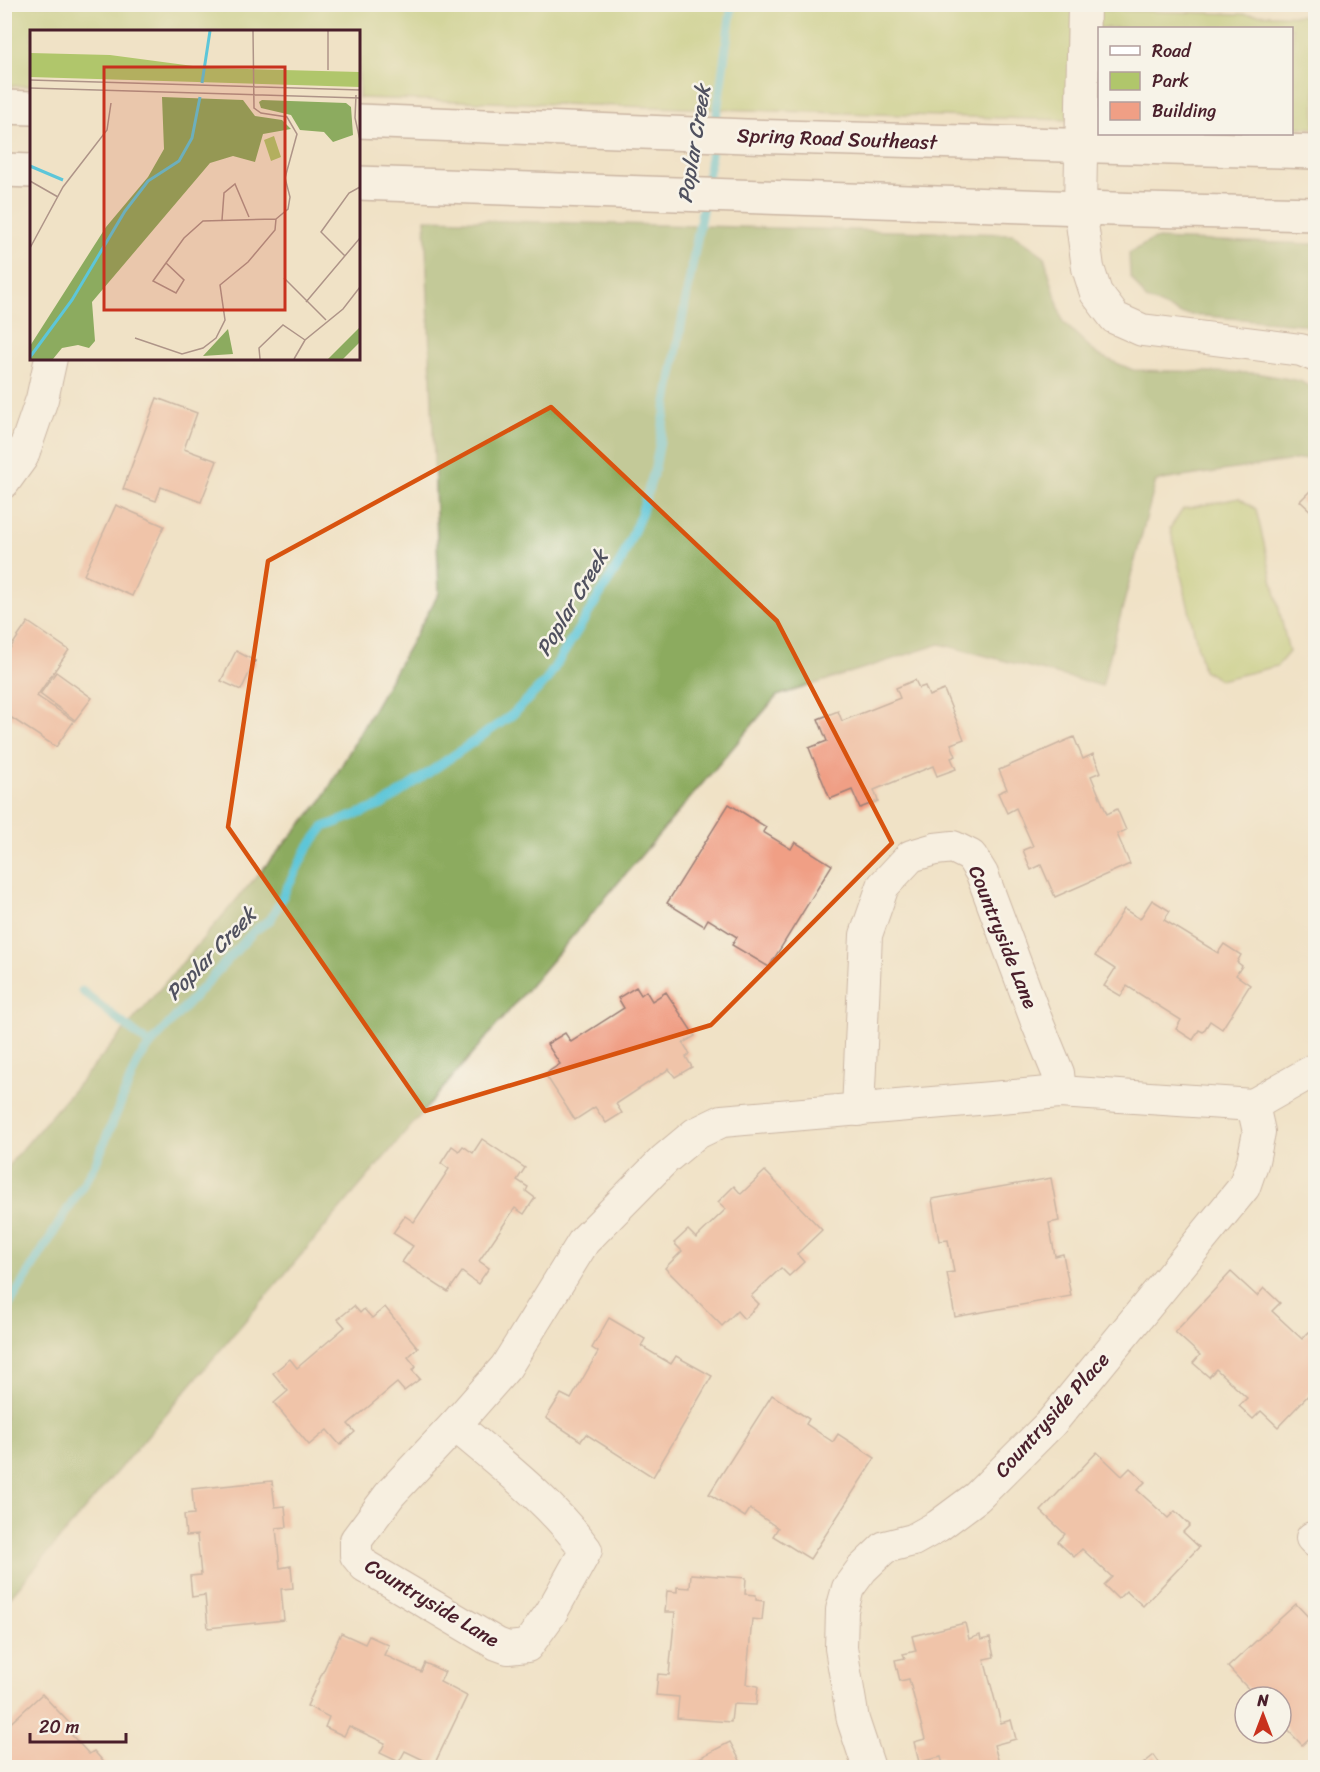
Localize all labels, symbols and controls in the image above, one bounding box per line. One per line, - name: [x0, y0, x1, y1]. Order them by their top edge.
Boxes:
- legend: [1098, 27, 1293, 135]
- inset map: [30, 30, 360, 360]
- text: Road: [1152, 35, 1192, 67]
- text: Park: [1152, 65, 1189, 97]
- water label: Poplar Creek: [666, 80, 723, 206]
- text: Building: [1152, 95, 1216, 127]
- street label: Spring Road Southeast: [736, 118, 938, 160]
- water label: Poplar Creek: [525, 540, 620, 664]
- street label: Countryside Lane: [958, 860, 1048, 1014]
- water label: Poplar Creek: [156, 896, 268, 1010]
- street label: Countryside Place: [986, 1344, 1119, 1486]
- street label: Countryside Lane: [358, 1549, 506, 1657]
- north arrow: [1233, 1685, 1293, 1745]
- text: N: [1256, 1686, 1269, 1715]
- scale bar: [30, 1706, 126, 1744]
- text: 20 m: [39, 1711, 79, 1743]

